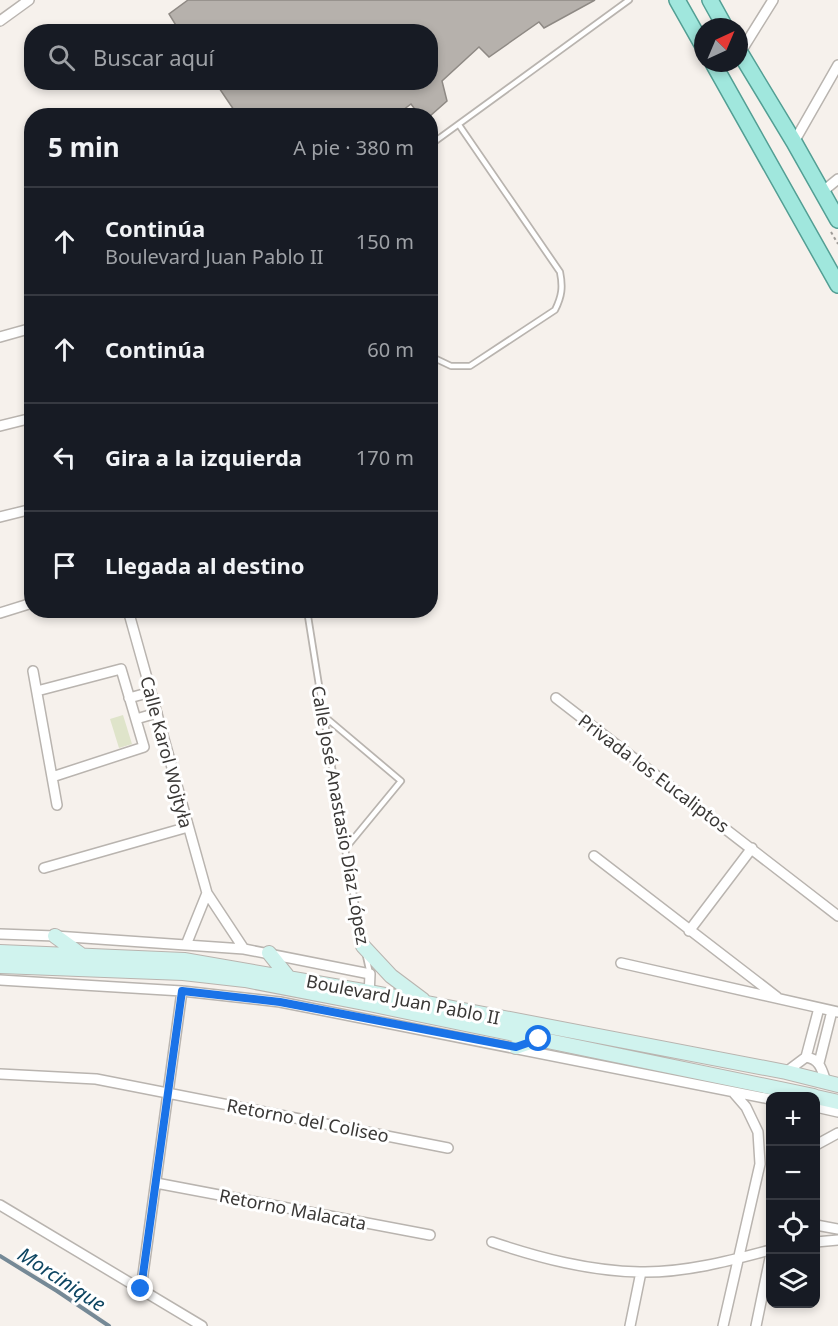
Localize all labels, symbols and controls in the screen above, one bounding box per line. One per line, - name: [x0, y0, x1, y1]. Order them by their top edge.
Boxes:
- north arrow: [694, 18, 748, 72]
- search box: [24, 24, 438, 90]
- icon: search: [45, 41, 78, 74]
- text: Buscar aquí: [93, 42, 214, 72]
- text: 5 min: [48, 129, 120, 165]
- text: A pie · 380 m: [293, 134, 414, 161]
- text: Continúa: [105, 213, 205, 243]
- icon: ahead: [48, 225, 81, 258]
- text: 150 m: [356, 228, 414, 255]
- text: Boulevard Juan Pablo II: [105, 243, 323, 270]
- icon: ahead: [48, 333, 81, 366]
- text: Continúa: [105, 334, 205, 364]
- text: 60 m: [367, 336, 414, 363]
- icon: left: [48, 441, 81, 474]
- text: Gira a la izquierda: [105, 442, 302, 472]
- text: 170 m: [356, 444, 414, 471]
- icon: arrive: [48, 549, 81, 582]
- text: Llegada al destino: [105, 550, 305, 580]
- street label: Calle Karol Wojtyła: [135, 673, 199, 831]
- street label: Calle José Anastasio Díaz López: [306, 684, 376, 946]
- street label: Privada los Eucaliptos: [574, 708, 734, 838]
- street label: Boulevard Juan Pablo II: [304, 968, 502, 1030]
- route start: [525, 1025, 551, 1051]
- map controls: [766, 1092, 820, 1308]
- button: +: [766, 1092, 820, 1146]
- street label: Retorno del Coliseo: [225, 1093, 391, 1147]
- button: −: [766, 1146, 820, 1200]
- street label: Retorno Malacata: [217, 1183, 369, 1235]
- button: locate: [766, 1200, 820, 1254]
- water label: Morcinique: [13, 1241, 111, 1317]
- button: layers: [766, 1254, 820, 1308]
- route end: [127, 1275, 153, 1301]

